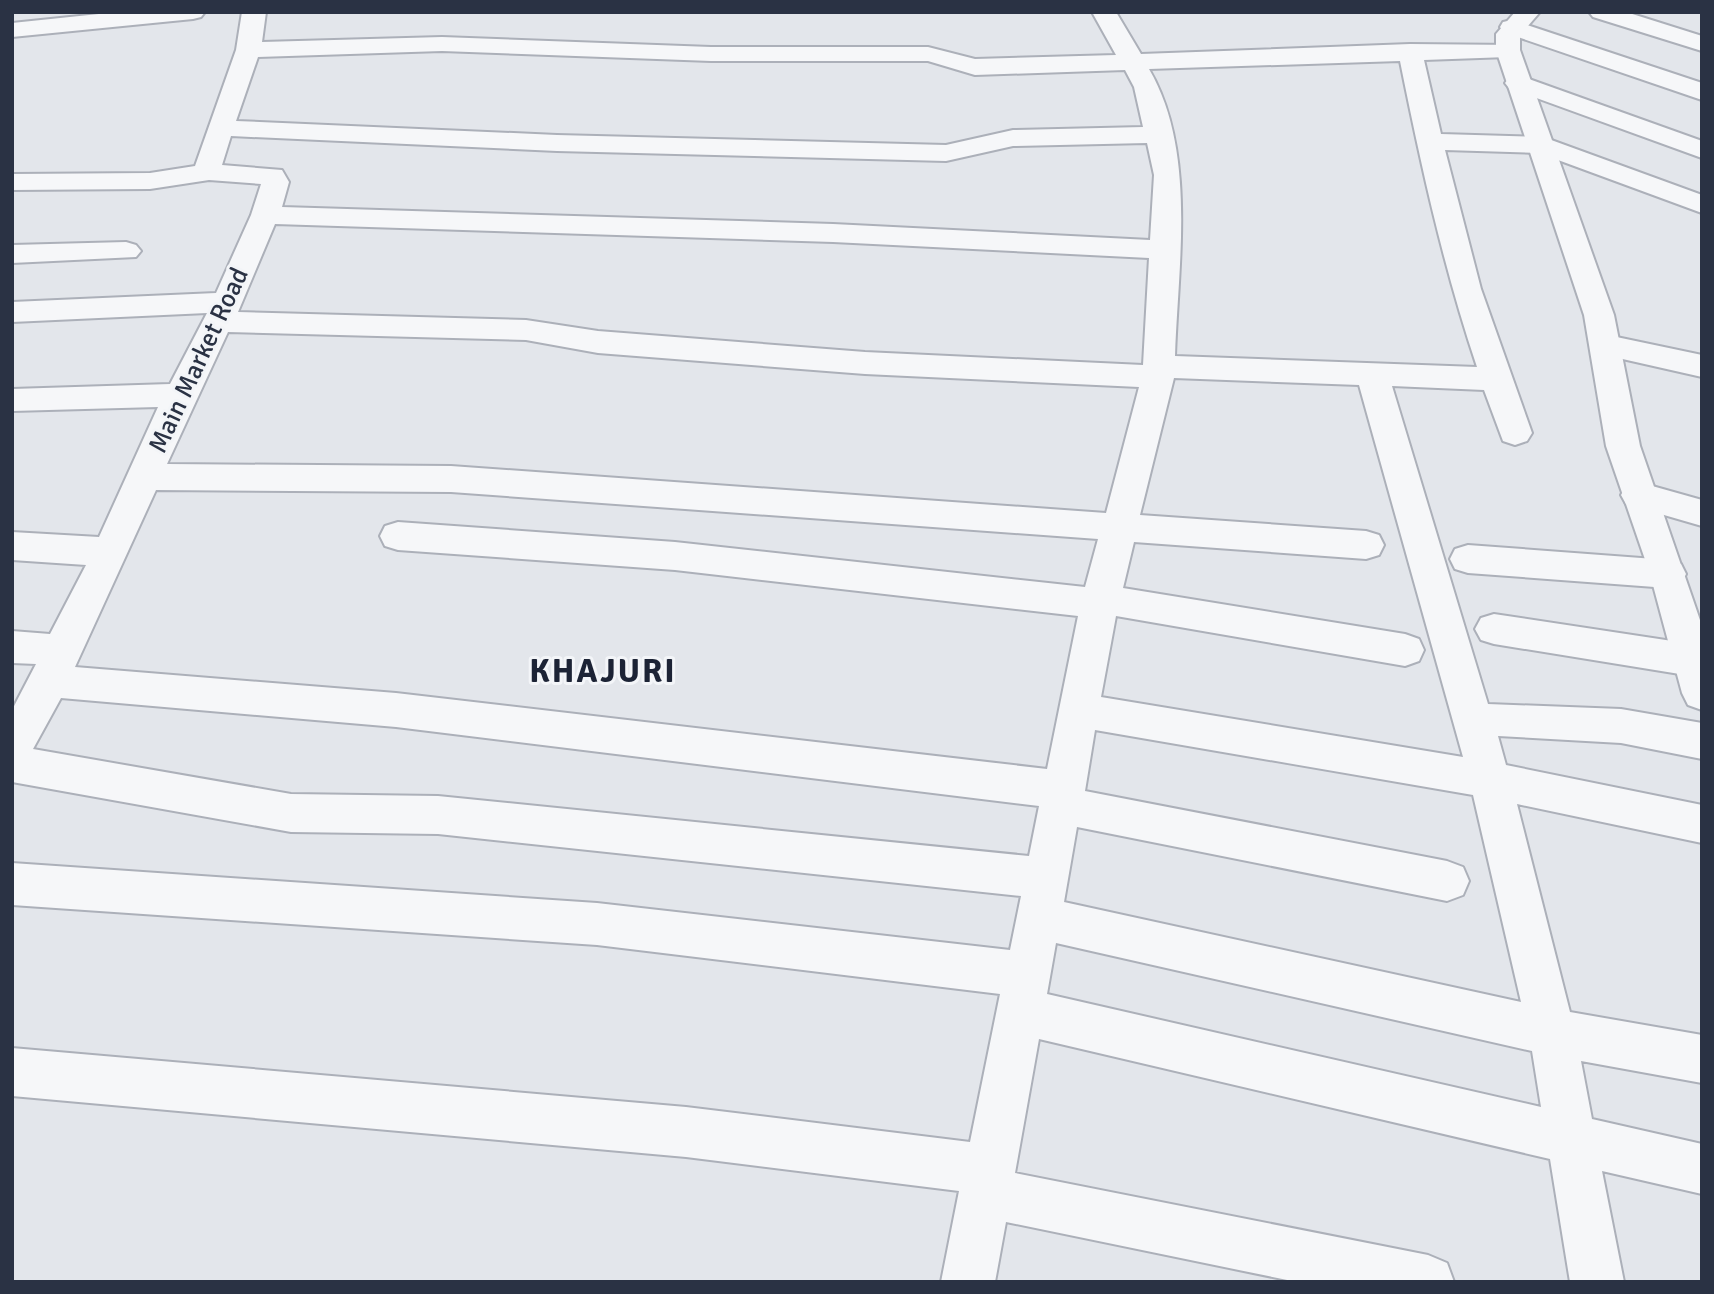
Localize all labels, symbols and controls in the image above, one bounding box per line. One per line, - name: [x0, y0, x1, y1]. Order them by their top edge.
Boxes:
- street label: Main Market Road: [142, 263, 256, 458]
- district label: KHAJURI: [529, 651, 677, 692]

